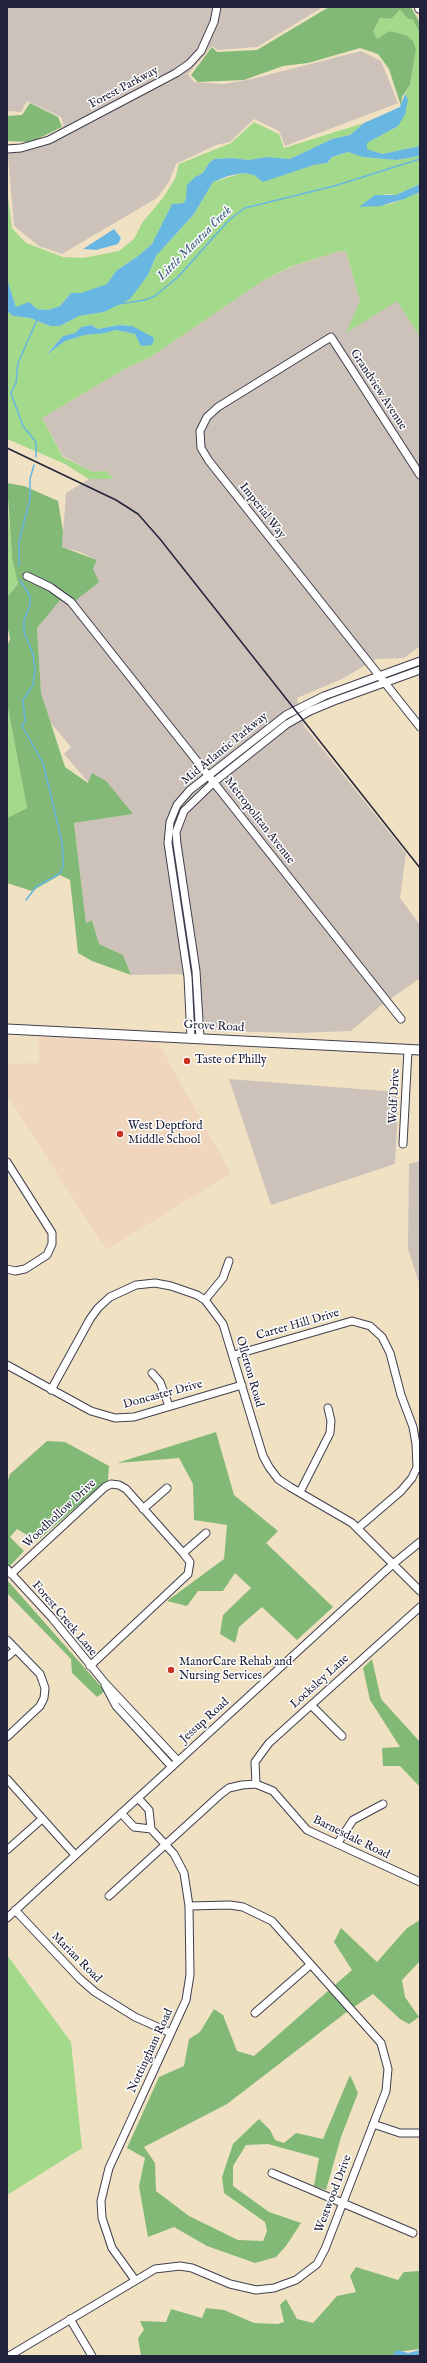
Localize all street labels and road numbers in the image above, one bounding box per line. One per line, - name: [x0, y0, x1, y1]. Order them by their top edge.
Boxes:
- street label: Forest Parkway: [87, 64, 161, 112]
- street label: Grandview Avenue: [347, 347, 409, 433]
- street label: Imperial Way: [236, 480, 288, 542]
- street label: Mid Atlantic Parkway: [179, 710, 271, 788]
- street label: Metropolitan Avenue: [221, 775, 297, 867]
- street label: Grove Road: [183, 1018, 245, 1036]
- street label: Wolf Drive: [386, 1068, 404, 1124]
- street label: Carter Hill Drive: [255, 1306, 341, 1344]
- street label: Ollerton Road: [232, 1335, 266, 1409]
- street label: Doncaster Drive: [122, 1377, 204, 1413]
- street label: Woodhollow Drive: [21, 1477, 99, 1551]
- street label: Forest Creek Lane: [28, 1579, 100, 1659]
- street label: Locksley Lane: [288, 1652, 352, 1712]
- street label: Jessup Road: [178, 1695, 232, 1747]
- street label: Barnesdale Road: [310, 1813, 392, 1863]
- street label: Marian Road: [48, 1930, 104, 1986]
- street label: Nottingham Road: [125, 2007, 177, 2095]
- street label: Westwood Drive: [313, 2153, 355, 2235]

